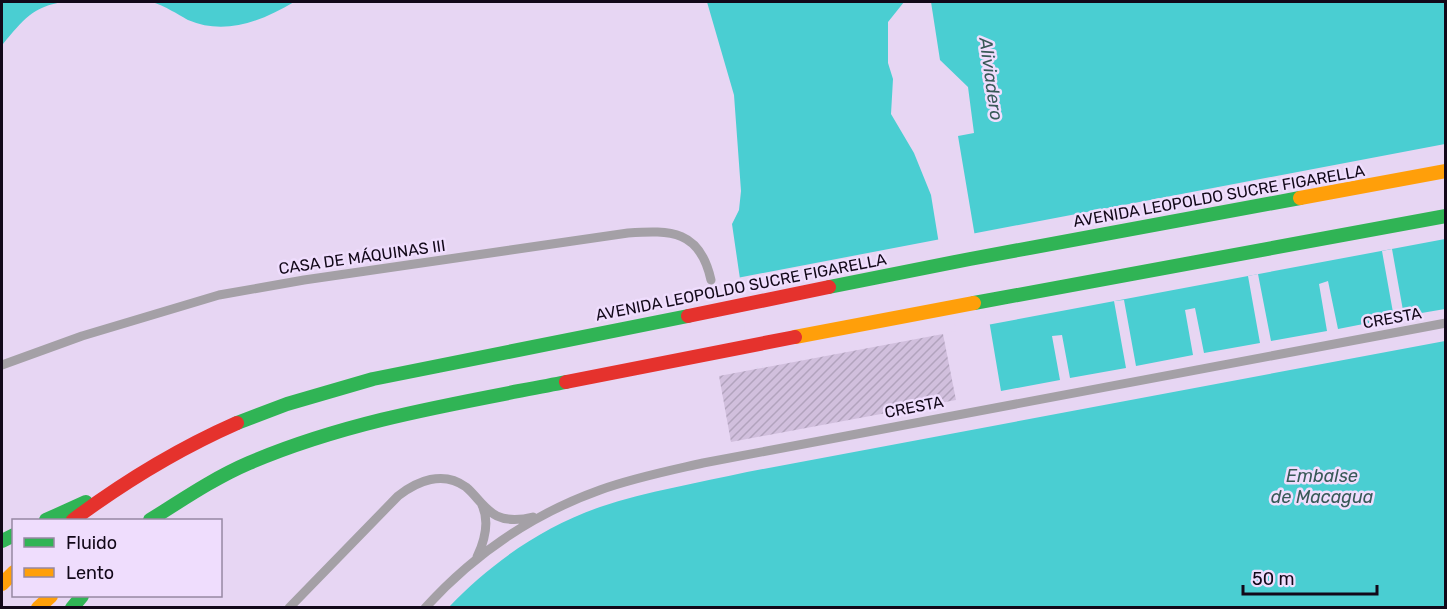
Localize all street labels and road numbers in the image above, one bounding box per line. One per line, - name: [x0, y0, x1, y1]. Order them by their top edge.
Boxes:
- street label: AVENIDA LEOPOLDO SUCRE FIGARELLA: [1072, 161, 1367, 231]
- street label: CASA DE MÁQUINAS III: [277, 236, 447, 278]
- street label: AVENIDA LEOPOLDO SUCRE FIGARELLA: [594, 249, 888, 325]
- street label: CRESTA: [1361, 303, 1423, 333]
- street label: CRESTA: [883, 392, 945, 422]

